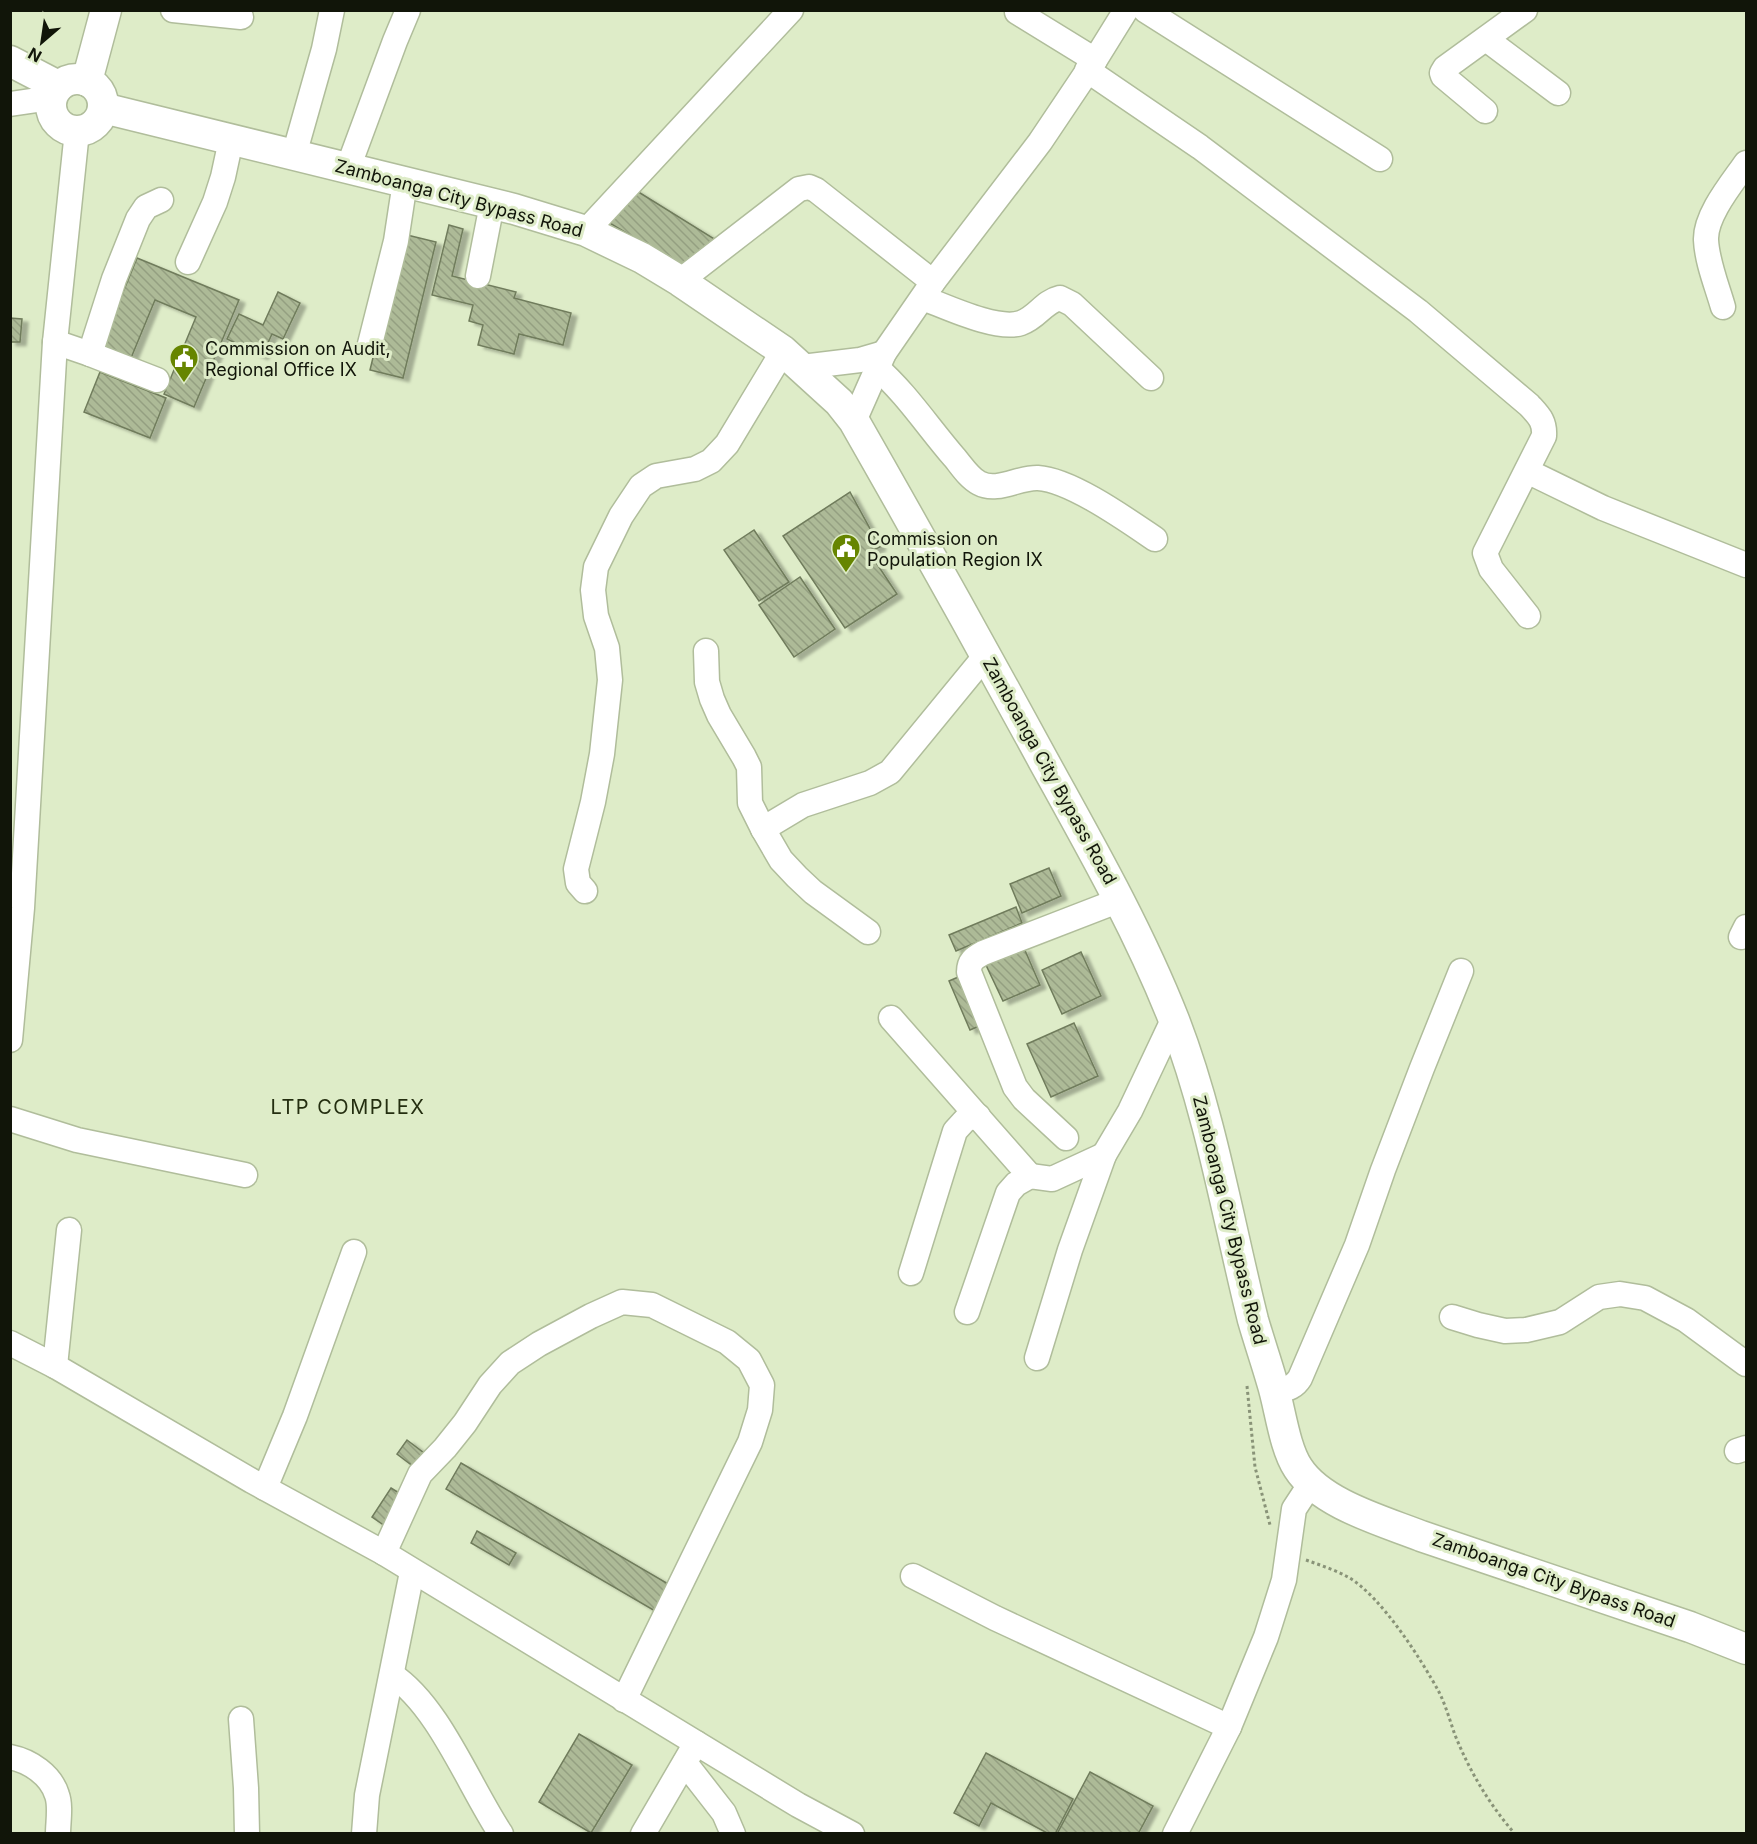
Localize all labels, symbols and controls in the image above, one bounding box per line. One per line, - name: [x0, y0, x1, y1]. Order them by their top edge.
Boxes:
- north arrow: [12, 12, 72, 72]
- text: N: [25, 43, 45, 67]
- street label: Zamboanga City Bypass Road: [333, 155, 585, 241]
- place label: Commission on Audit, Regional Office Ⅸ: [205, 338, 391, 380]
- public building icon: Commission on Audit, Regional Office Ⅸ: [168, 342, 200, 384]
- place label: Commission on Population Region IX: [867, 528, 1043, 570]
- public building icon: Commission on Population Region IX: [830, 532, 862, 574]
- street label: Zamboanga City Bypass Road: [979, 654, 1121, 888]
- street label: Zamboanga City Bypass Road: [1189, 1093, 1271, 1347]
- district label: LTP COMPLEX: [271, 1095, 425, 1119]
- street label: Zamboanga City Bypass Road: [1430, 1528, 1678, 1632]

